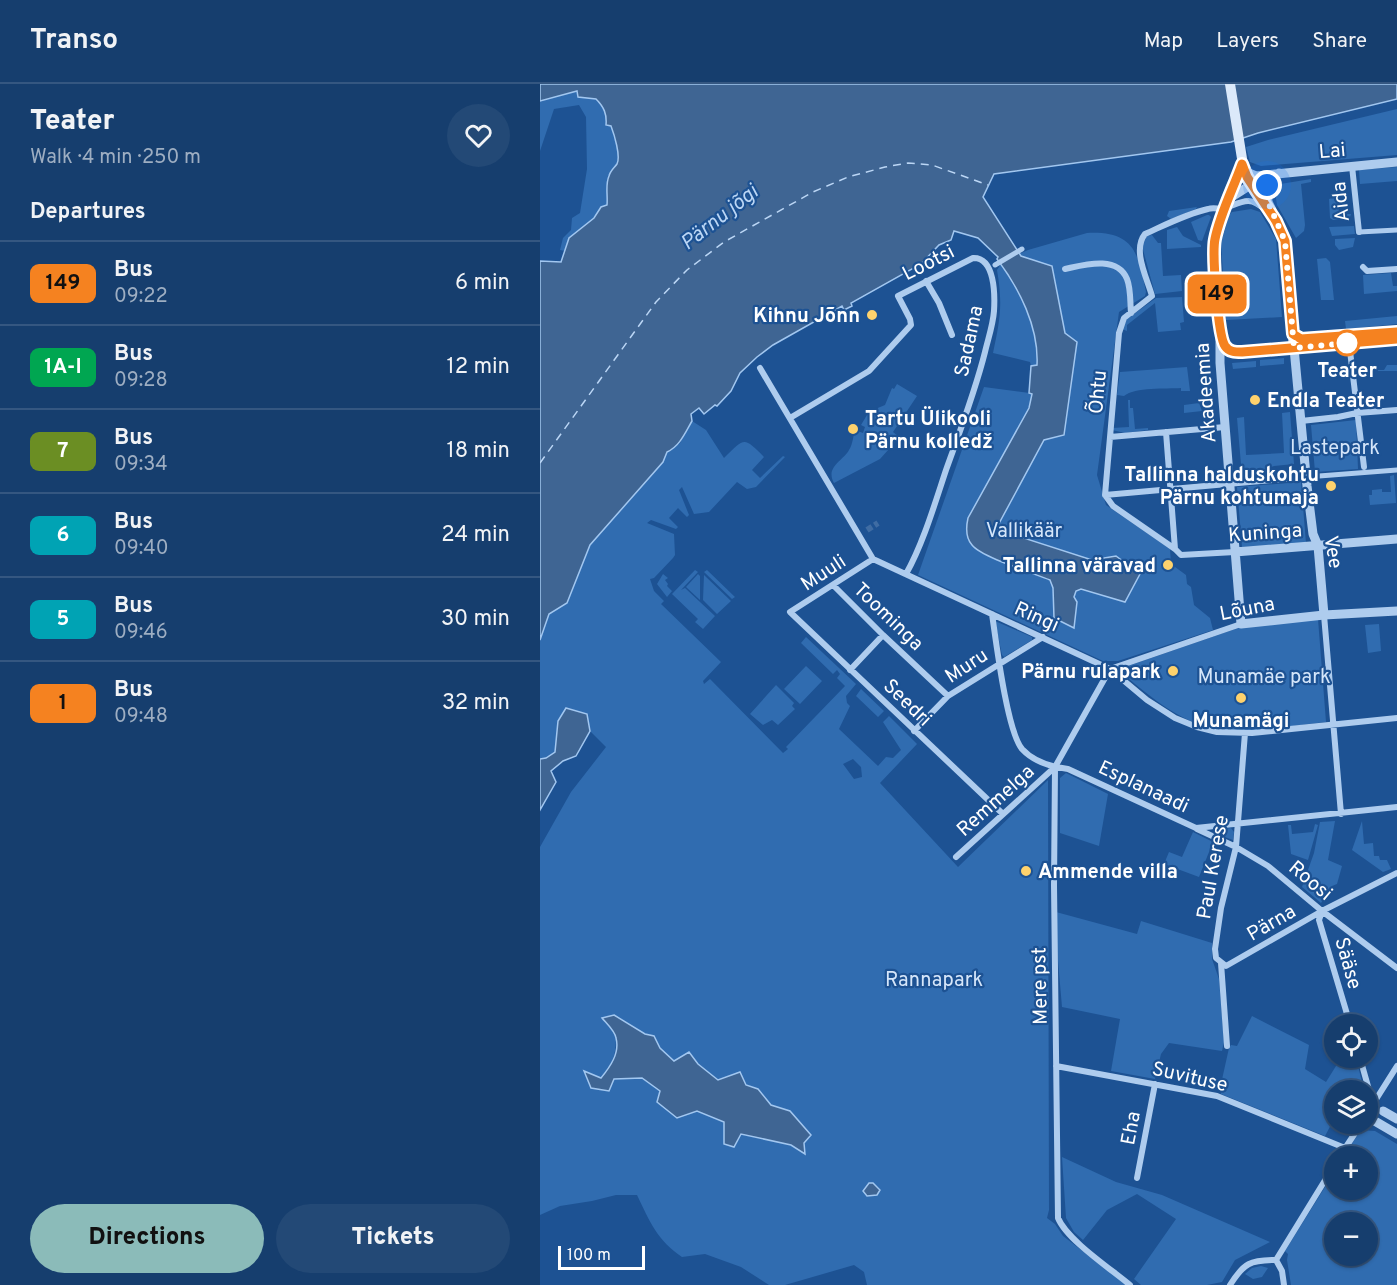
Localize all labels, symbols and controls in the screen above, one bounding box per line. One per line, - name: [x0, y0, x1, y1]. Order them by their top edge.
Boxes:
- text: Transo: [30, 23, 118, 59]
- text: Map: [1144, 28, 1183, 55]
- text: Layers: [1216, 28, 1279, 55]
- text: Share: [1312, 28, 1367, 55]
- text: Teater: [30, 104, 115, 140]
- button: heart: [447, 104, 510, 167]
- street label: Lai: [1318, 138, 1347, 166]
- text: Walk · 4 min · 250 m: [30, 145, 201, 171]
- your location: [1252, 170, 1282, 200]
- water label: Pärnu jõgi: [676, 178, 766, 257]
- street label: Aida: [1327, 180, 1357, 223]
- text: Departures: [30, 199, 146, 226]
- street label: Lootsi: [898, 240, 960, 288]
- text: Bus: [114, 257, 153, 284]
- text: 149: [46, 270, 80, 297]
- text: 6 min: [455, 270, 510, 297]
- line badge: 149: [1182, 274, 1252, 314]
- text: 149: [1200, 281, 1234, 308]
- text: 09:22: [114, 284, 168, 310]
- street label: Sadama: [950, 303, 990, 380]
- place label: Kihnu Jõnn: [753, 304, 860, 330]
- marker: Kihnu Jõnn: [865, 308, 879, 322]
- marker: Teater: [1334, 330, 1360, 356]
- text: Bus: [114, 341, 153, 368]
- street label: Akadeemia: [1191, 342, 1223, 444]
- text: 1A-I: [44, 354, 82, 381]
- text: 12 min: [447, 354, 510, 381]
- place label: Teater: [1317, 359, 1377, 385]
- text: 09:28: [114, 368, 168, 394]
- street label: Õhtu: [1082, 369, 1114, 415]
- place label: Endla Teater: [1267, 389, 1385, 415]
- marker: Endla Teater: [1248, 393, 1262, 407]
- place label: Tartu Ülikooli Pärnu kolledž: [865, 406, 993, 456]
- marker: Tartu Ülikooli Pärnu kolledž: [846, 422, 860, 436]
- text: Bus: [114, 425, 153, 452]
- park label: Lastepark: [1290, 436, 1380, 462]
- text: 7: [57, 438, 69, 465]
- text: 18 min: [447, 438, 510, 465]
- text: 09:34: [114, 452, 168, 478]
- place label: Tallinna halduskohtu Pärnu kohtumaja: [1124, 463, 1319, 512]
- marker: Tallinna halduskohtu Pärnu kohtumaja: [1324, 479, 1338, 493]
- text: Bus: [114, 509, 153, 536]
- street label: Kuninga: [1227, 518, 1303, 550]
- park label: Vallikäär: [986, 519, 1063, 545]
- text: 6: [57, 522, 69, 549]
- text: 24 min: [441, 522, 510, 549]
- street label: Vee: [1316, 534, 1348, 571]
- text: 09:40: [114, 536, 169, 562]
- street label: Muuli: [796, 549, 852, 598]
- place label: Tallinna väravad: [1002, 554, 1156, 580]
- marker: Tallinna väravad: [1161, 558, 1175, 572]
- street label: Toominga: [847, 578, 928, 657]
- street label: Lõuna: [1218, 592, 1277, 628]
- text: Bus: [114, 593, 153, 620]
- street label: Ringi: [1010, 597, 1063, 639]
- text: 5: [57, 606, 69, 633]
- text: 30 min: [441, 606, 510, 633]
- text: 09:46: [114, 620, 168, 646]
- street label: Muru: [941, 643, 994, 690]
- place label: Pärnu rulapark: [1021, 660, 1161, 686]
- marker: Pärnu rulapark: [1166, 664, 1180, 678]
- park label: Munamäe park: [1197, 665, 1331, 691]
- street label: Seedri: [877, 674, 936, 733]
- text: Bus: [114, 677, 153, 704]
- text: 1: [59, 690, 67, 717]
- text: 32 min: [442, 690, 510, 717]
- marker: Munamägi: [1234, 691, 1248, 705]
- text: 09:48: [114, 704, 168, 730]
- place label: Munamägi: [1192, 709, 1290, 735]
- street label: Esplanaadi: [1093, 755, 1193, 820]
- street label: Remmelga: [952, 760, 1041, 843]
- street label: Paul Kerese: [1192, 813, 1236, 921]
- street label: Roosi: [1282, 856, 1337, 907]
- place label: Ammende villa: [1038, 860, 1178, 886]
- marker: Ammende villa: [1019, 864, 1033, 878]
- street label: Pärna: [1243, 899, 1301, 948]
- street label: Sääse: [1327, 935, 1367, 993]
- street label: Mere pst: [1027, 947, 1055, 1025]
- park label: Rannapark: [885, 968, 983, 994]
- map controls: [1324, 1014, 1378, 1266]
- button: locate: [1324, 1014, 1378, 1068]
- street label: Suvituse: [1149, 1057, 1230, 1099]
- button: layers: [1324, 1080, 1378, 1134]
- street label: Eha: [1116, 1109, 1148, 1147]
- button: +: [1324, 1146, 1378, 1200]
- button: Directions: [30, 1204, 264, 1273]
- button: Tickets: [276, 1204, 510, 1273]
- button: −: [1324, 1212, 1378, 1266]
- scale bar: [558, 1243, 645, 1270]
- text: 100 m: [567, 1246, 611, 1266]

